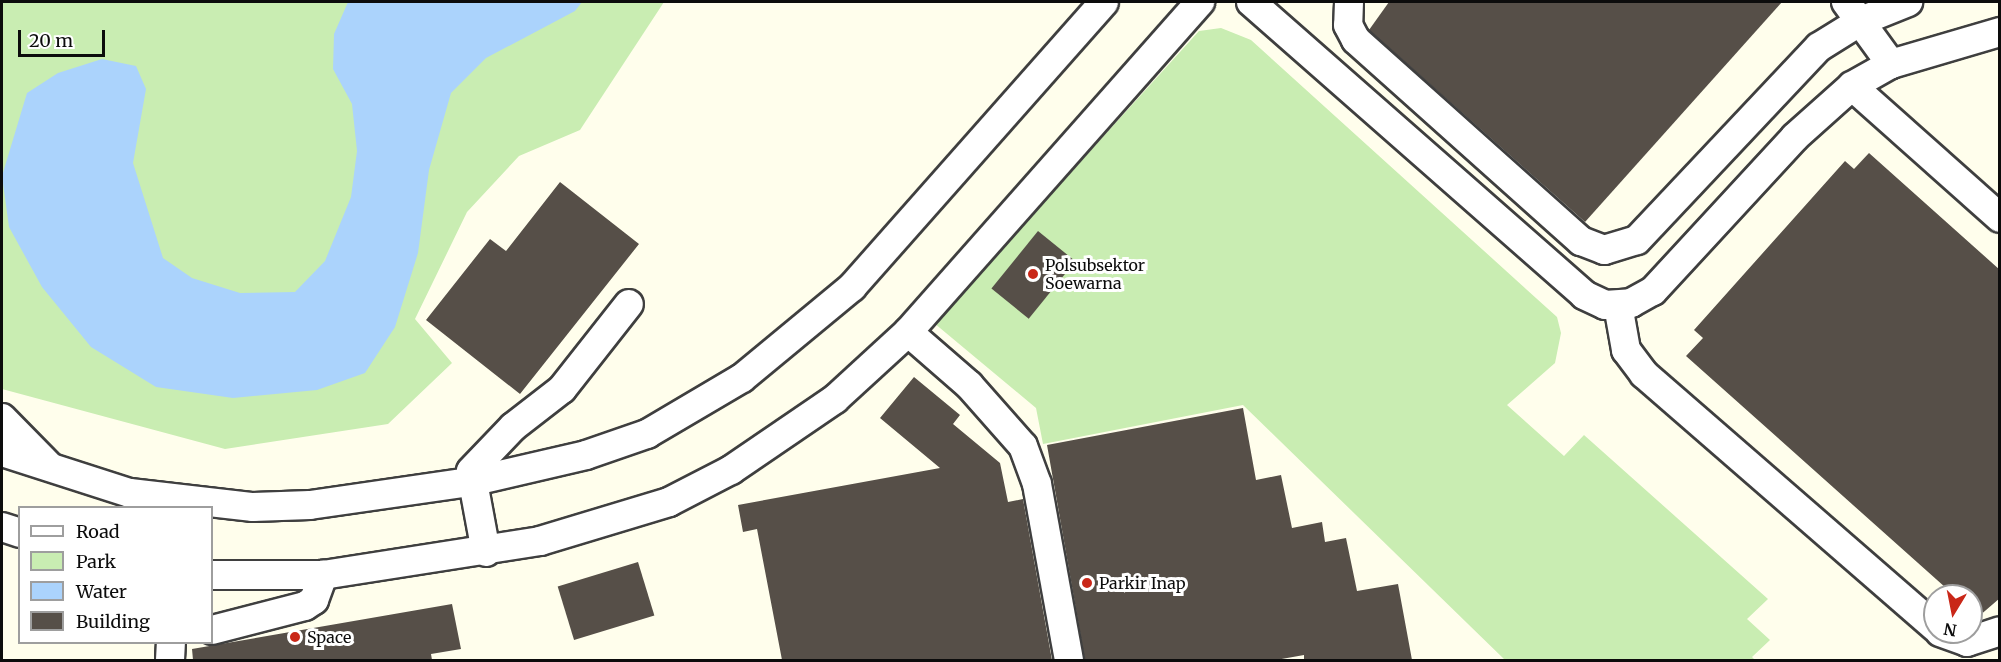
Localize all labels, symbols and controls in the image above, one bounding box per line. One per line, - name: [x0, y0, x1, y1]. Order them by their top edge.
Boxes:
- scale bar: [21, 18, 108, 56]
- text: 20 m: [29, 29, 73, 52]
- place label: Polsubsektor Soewarna: [1045, 255, 1145, 293]
- marker: Polsubsektor Soewarna: [1026, 267, 1040, 281]
- legend: [18, 506, 213, 644]
- text: Road: [76, 520, 120, 543]
- text: Park: [76, 550, 116, 573]
- place label: Parkir Inap: [1099, 573, 1185, 593]
- marker: Parkir Inap: [1080, 576, 1094, 590]
- text: Water: [76, 580, 127, 603]
- north arrow: [1923, 584, 1983, 644]
- text: Building: [76, 610, 150, 633]
- text: N: [1942, 619, 1958, 641]
- place label: Space: [307, 627, 351, 647]
- marker: Space: [288, 630, 302, 644]

